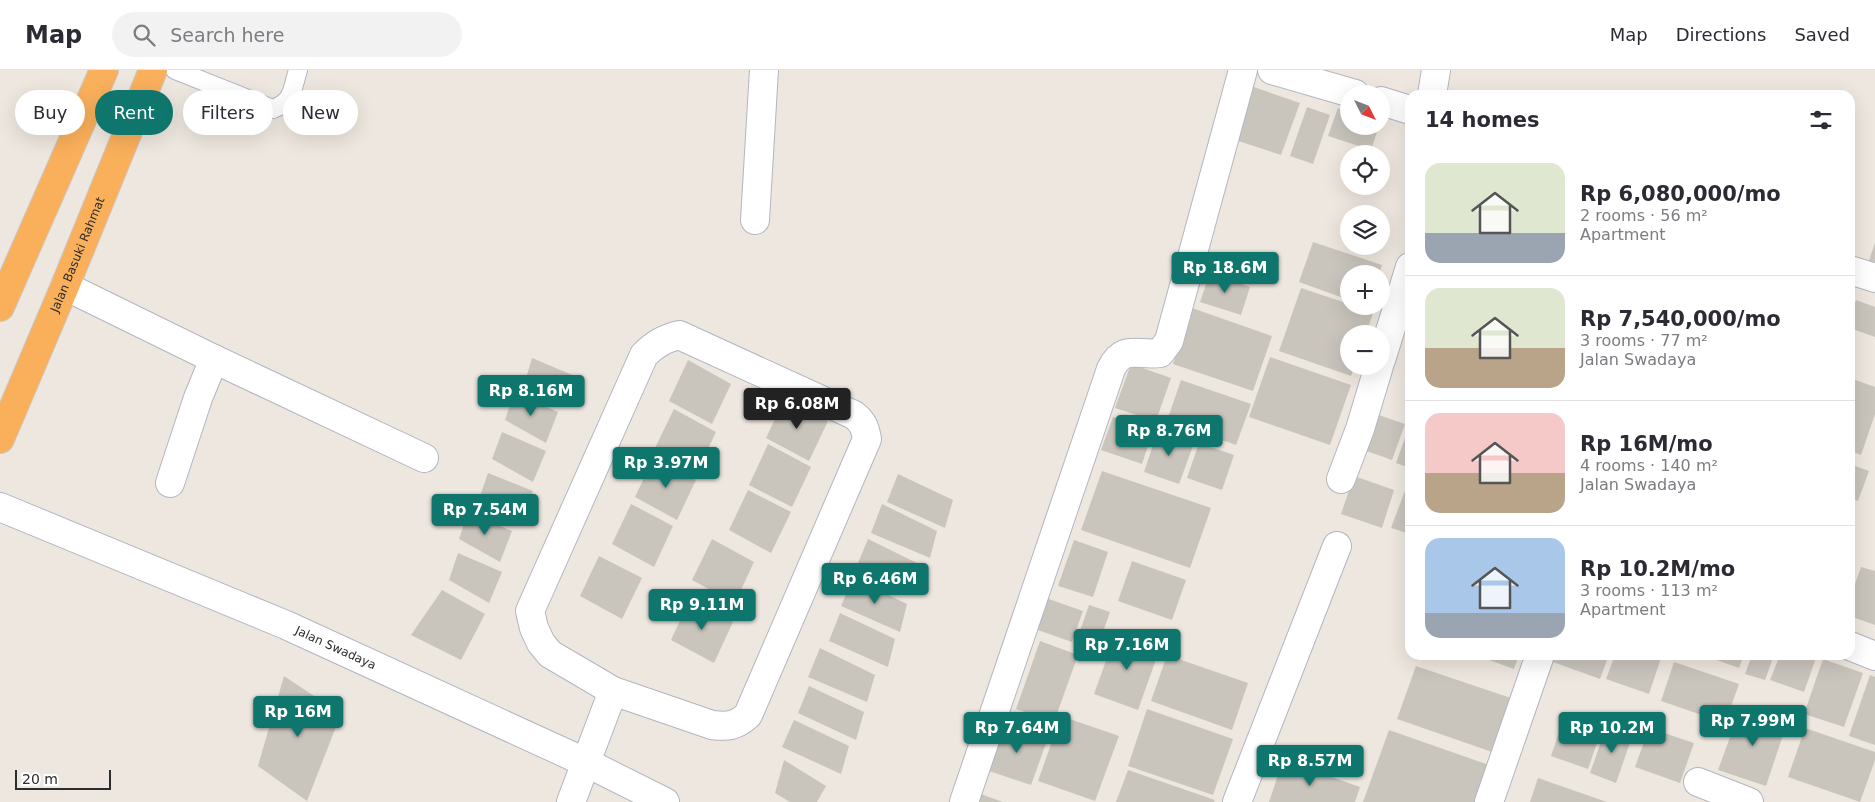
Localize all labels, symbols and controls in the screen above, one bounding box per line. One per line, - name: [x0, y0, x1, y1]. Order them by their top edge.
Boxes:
- search box: [112, 12, 462, 57]
- text: Map: [25, 21, 82, 49]
- icon: search: [130, 21, 158, 49]
- text: Search here: [170, 24, 284, 46]
- text: Map: [1610, 24, 1648, 45]
- text: Directions: [1676, 24, 1766, 45]
- text: Saved: [1794, 24, 1850, 45]
- north arrow: [1340, 85, 1390, 135]
- map controls: [1340, 85, 1390, 375]
- chip: Buy: [15, 90, 85, 135]
- chip: Rent: [95, 90, 173, 135]
- chip: Filters: [183, 90, 273, 135]
- chip: New: [283, 90, 358, 135]
- icon: filters: [1807, 106, 1835, 134]
- text: 14 homes: [1425, 108, 1540, 132]
- button: locate: [1340, 145, 1390, 195]
- text: Rp 6,080,000/mo: [1580, 182, 1781, 206]
- icon: home: [1465, 183, 1525, 243]
- street label: Jalan Basuki Rahmat: [47, 195, 108, 315]
- button: layers: [1340, 205, 1390, 255]
- text: 2 rooms · 56 m²: [1580, 206, 1708, 225]
- text: Apartment: [1580, 225, 1666, 244]
- pin: Rp 18.6M: [1173, 252, 1277, 294]
- text: Rp 18.6M: [1183, 258, 1267, 277]
- button: +: [1340, 265, 1390, 315]
- text: Rp 7,540,000/mo: [1580, 307, 1781, 331]
- icon: home: [1465, 308, 1525, 368]
- button: −: [1340, 325, 1390, 375]
- text: 3 rooms · 77 m²: [1580, 331, 1708, 350]
- text: Jalan Swadaya: [1580, 350, 1696, 369]
- pin: Rp 8.16M: [479, 374, 583, 417]
- text: Rp 8.16M: [489, 381, 573, 400]
- pin: Rp 6.08M: [745, 388, 849, 430]
- text: Rp 6.08M: [755, 394, 839, 413]
- pin: Rp 8.76M: [1117, 414, 1221, 457]
- text: Rp 8.76M: [1127, 421, 1211, 440]
- text: Rp 16M/mo: [1580, 432, 1713, 456]
- icon: home: [1465, 433, 1525, 493]
- pin: Rp 3.97M: [614, 446, 718, 489]
- text: Rp 3.97M: [624, 453, 708, 472]
- text: 4 rooms · 140 m²: [1580, 456, 1718, 475]
- text: Jalan Swadaya: [1580, 475, 1696, 494]
- pin: Rp 7.54M: [433, 494, 537, 536]
- text: Rp 7.54M: [443, 500, 527, 519]
- text: Rp 10.2M/mo: [1580, 557, 1735, 581]
- icon: home: [1465, 558, 1525, 618]
- pin: Rp 6.46M: [823, 562, 927, 605]
- text: Rp 6.46M: [833, 569, 917, 588]
- text: 3 rooms · 113 m²: [1580, 581, 1718, 600]
- pin: Rp 9.11M: [650, 588, 754, 631]
- text: Rp 9.11M: [660, 595, 744, 614]
- text: Apartment: [1580, 600, 1666, 619]
- street label: Jalan Swadaya: [292, 623, 378, 672]
- pin: Rp 7.16M: [1075, 628, 1179, 671]
- text: Rp 7.16M: [1085, 635, 1169, 654]
- pin: Rp 16M: [257, 696, 339, 738]
- text: Rp 16M: [264, 702, 332, 721]
- pin: Rp 7.99M: [1701, 704, 1805, 747]
- text: Rp 7.99M: [1711, 711, 1795, 730]
- pin: Rp 7.64M: [965, 712, 1069, 754]
- pin: Rp 10.2M: [1560, 712, 1664, 754]
- text: Rp 7.64M: [975, 718, 1059, 737]
- text: Rp 10.2M: [1570, 718, 1654, 737]
- pin: Rp 8.57M: [1258, 744, 1362, 787]
- text: Rp 8.57M: [1268, 751, 1352, 770]
- scale bar: [15, 767, 111, 790]
- text: 20 m: [22, 771, 58, 787]

